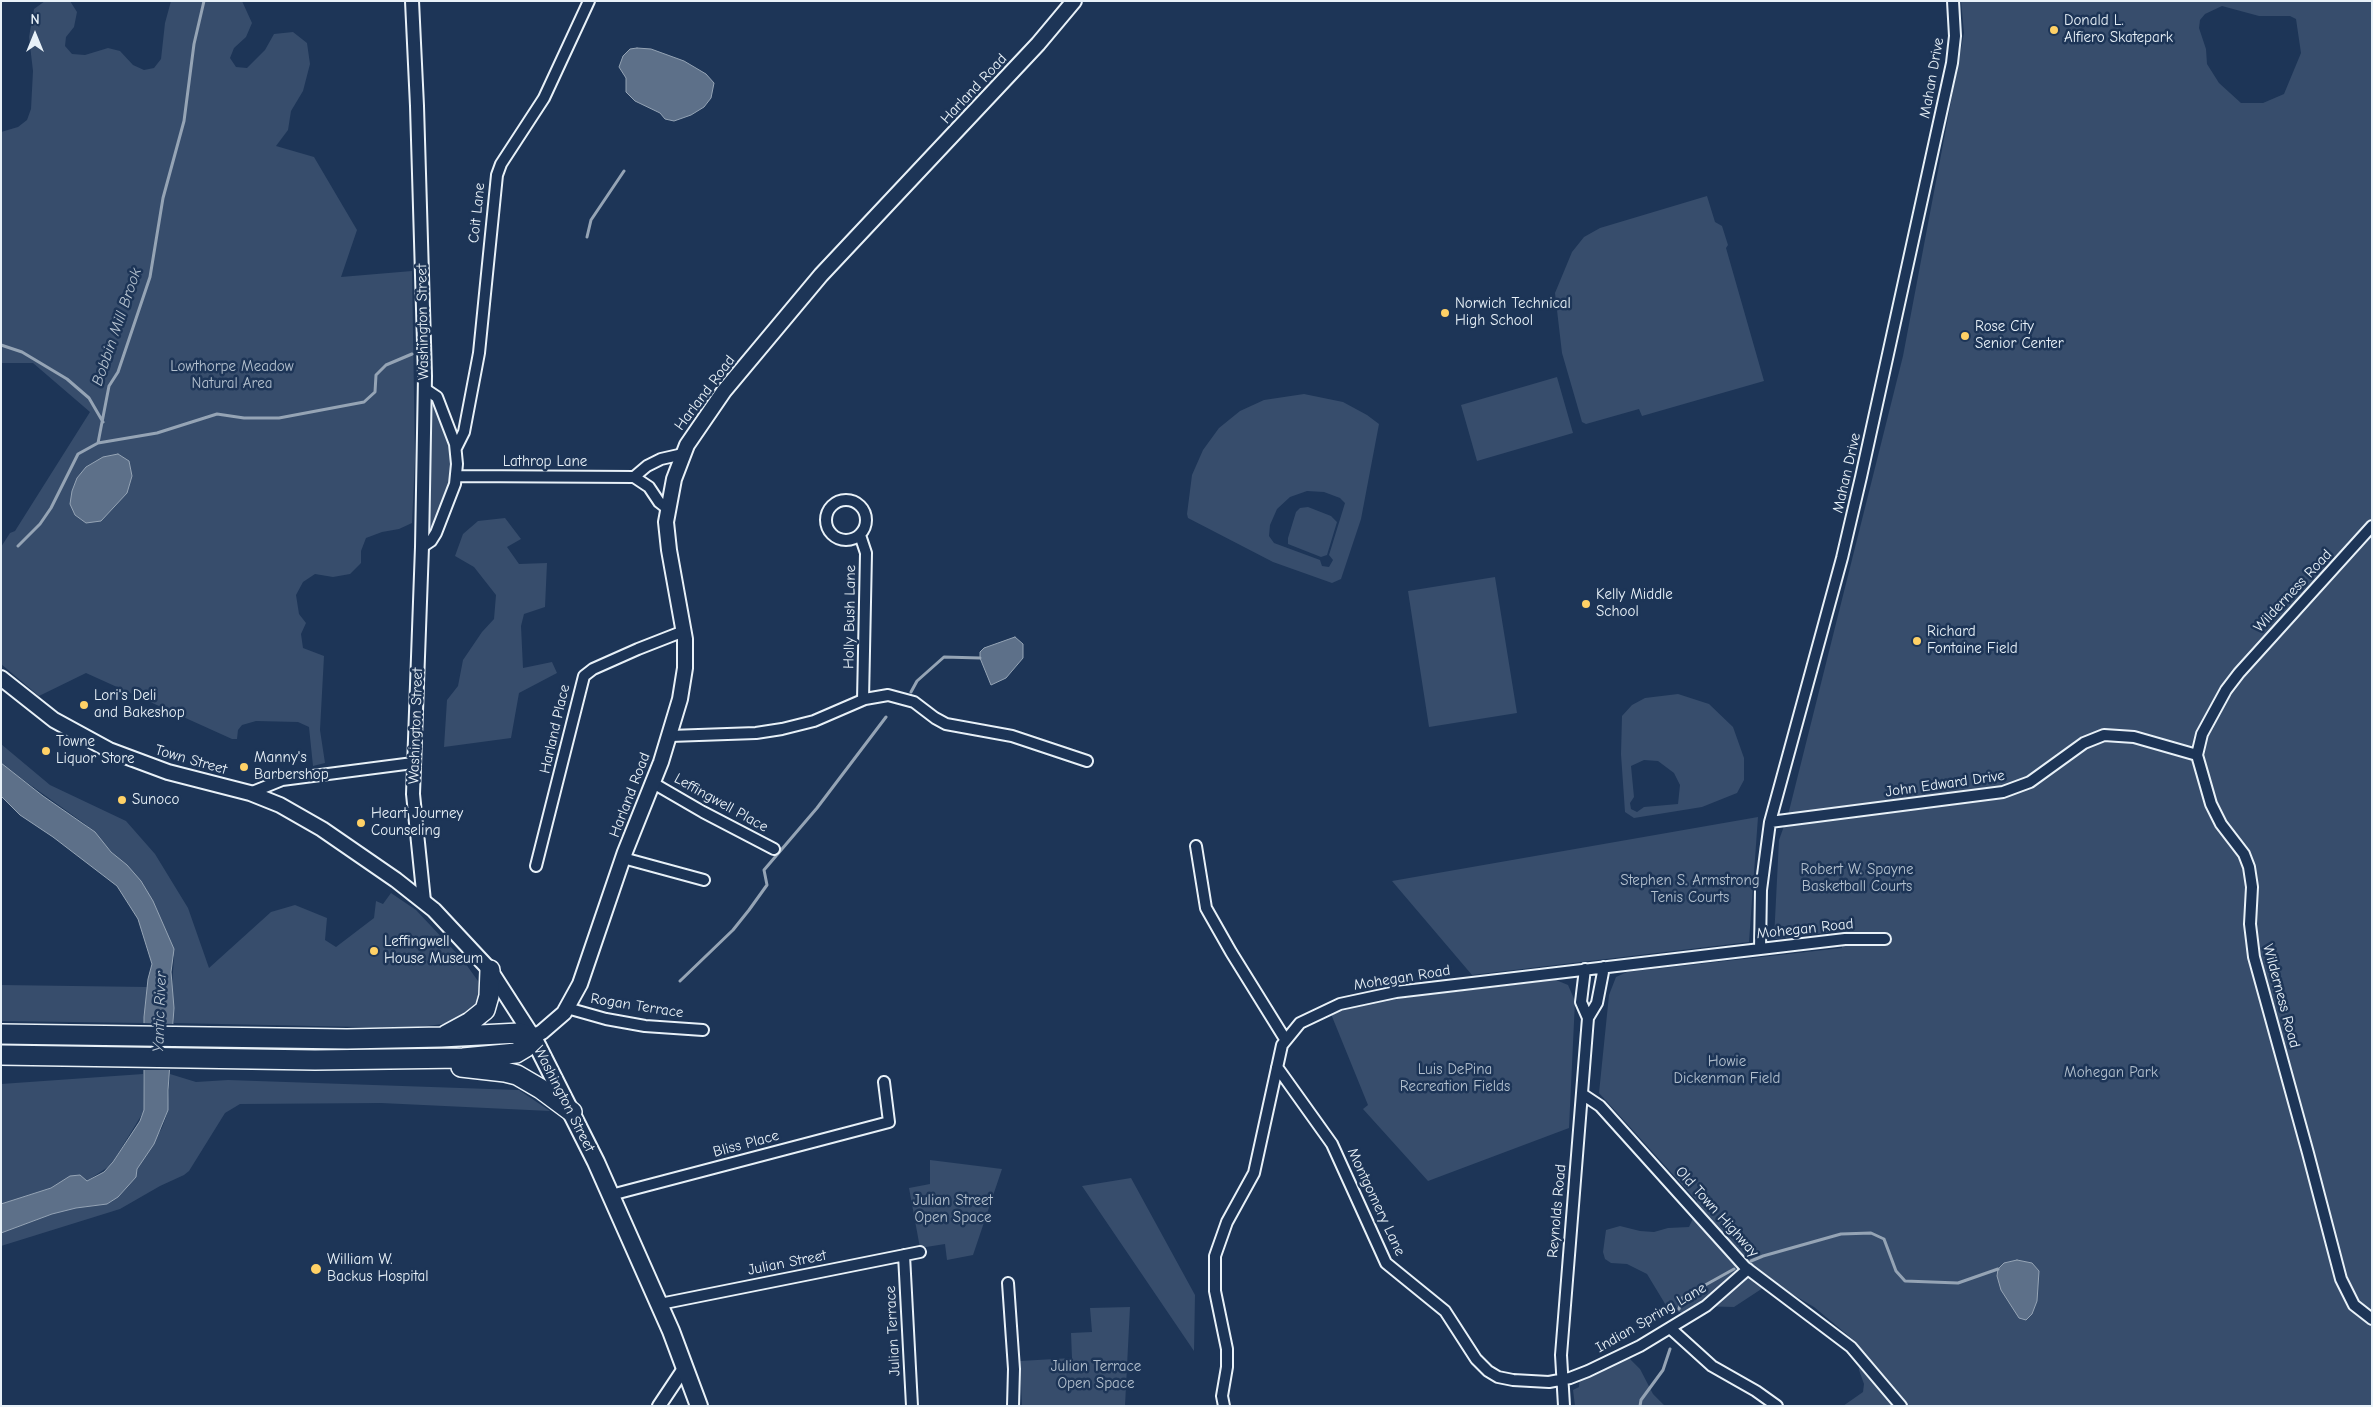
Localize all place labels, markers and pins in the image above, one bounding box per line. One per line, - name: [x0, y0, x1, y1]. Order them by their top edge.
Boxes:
- place label: Donald L. Alfiero Skatepark: [2064, 12, 2173, 47]
- marker: Donald L. Alfiero Skatepark: [2048, 24, 2060, 36]
- place label: Norwich Technical High School: [1455, 295, 1571, 330]
- marker: Norwich Technical High School: [1439, 307, 1451, 319]
- place label: Rose City Senior Center: [1975, 318, 2064, 353]
- marker: Rose City Senior Center: [1959, 330, 1971, 342]
- place label: Kelly Middle School: [1596, 586, 1673, 621]
- marker: Kelly Middle School: [1580, 598, 1592, 610]
- place label: Richard Fontaine Field: [1927, 623, 2018, 658]
- marker: Richard Fontaine Field: [1911, 635, 1923, 647]
- place label: Lori's Deli and Bakeshop: [94, 687, 185, 722]
- marker: Lori's Deli and Bakeshop: [78, 699, 90, 711]
- place label: Towne Liquor Store: [56, 733, 134, 768]
- marker: Towne Liquor Store: [40, 745, 52, 757]
- place label: Manny's Barbershop: [254, 749, 329, 784]
- marker: Manny's Barbershop: [238, 761, 250, 773]
- place label: Sunoco: [132, 791, 179, 809]
- marker: Sunoco: [116, 794, 128, 806]
- place label: Heart Journey Counseling: [371, 805, 463, 840]
- marker: Heart Journey Counseling: [355, 817, 367, 829]
- place label: Leffingwell House Museum: [384, 933, 483, 968]
- marker: Leffingwell House Museum: [368, 945, 380, 957]
- place label: William W. Backus Hospital: [327, 1251, 429, 1286]
- marker: William W. Backus Hospital: [309, 1262, 323, 1276]

